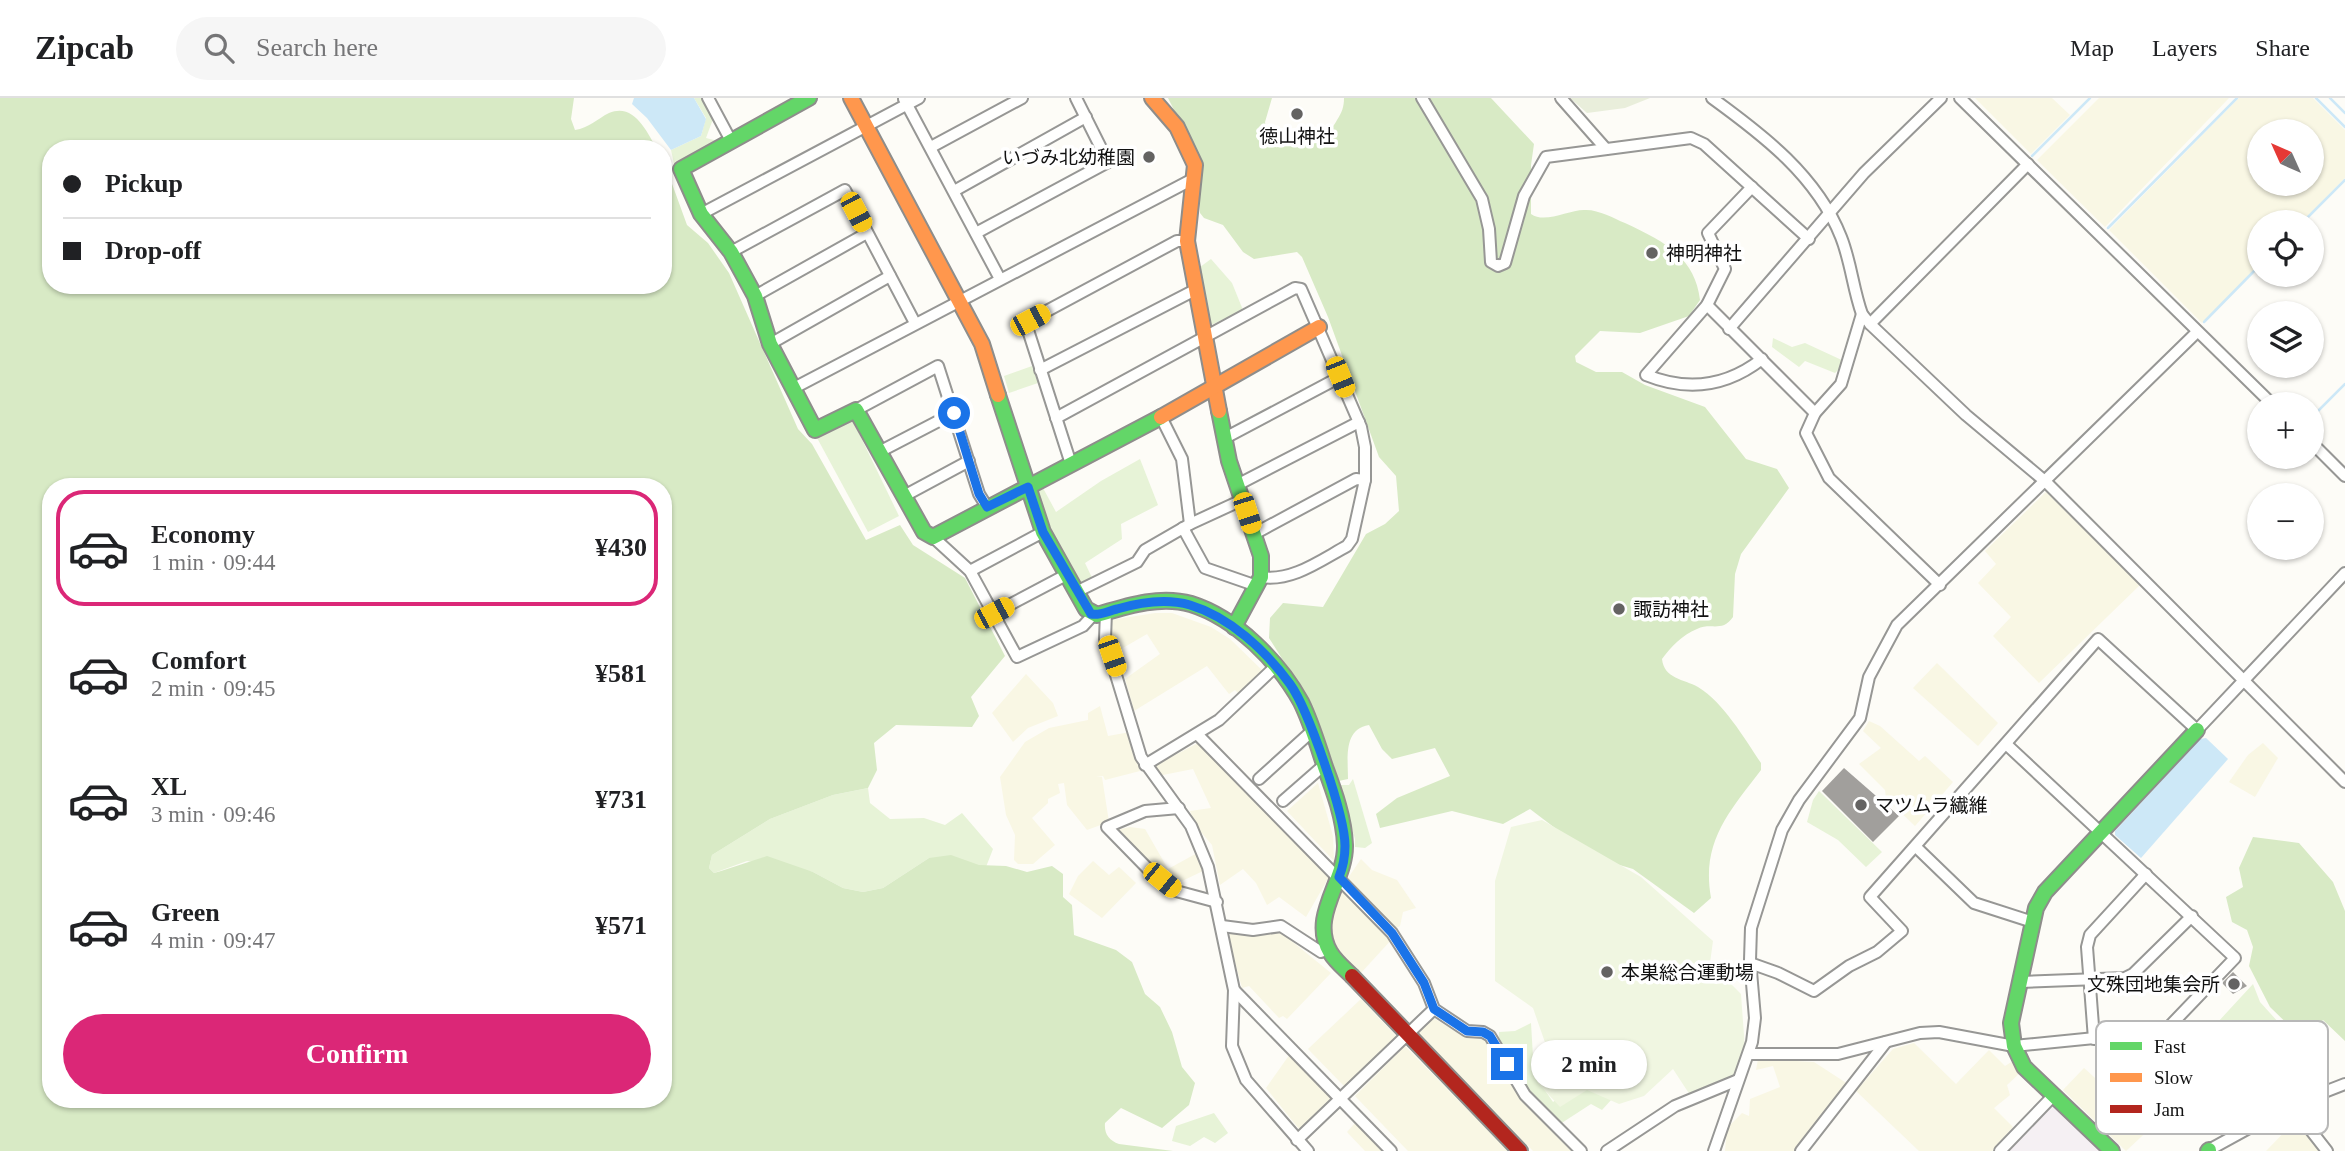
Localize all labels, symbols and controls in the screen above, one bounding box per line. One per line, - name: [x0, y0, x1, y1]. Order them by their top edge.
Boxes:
- search box: [176, 17, 666, 80]
- icon: search: [200, 29, 238, 67]
- text: Zipcab: [35, 30, 134, 66]
- text: Search here: [256, 33, 378, 62]
- text: Map: [2070, 35, 2114, 61]
- text: Layers: [2152, 35, 2217, 61]
- text: Share: [2255, 35, 2310, 61]
- marker: 徳山神社: [1289, 106, 1305, 122]
- north arrow: [2247, 119, 2324, 196]
- map controls: [2247, 119, 2324, 560]
- place label: 徳山神社: [1259, 126, 1335, 147]
- place label: いづみ北幼稚園: [1002, 147, 1135, 168]
- marker: いづみ北幼稚園: [1141, 149, 1157, 165]
- text: Pickup: [105, 169, 183, 198]
- car: [837, 189, 876, 235]
- button: locate: [2247, 210, 2324, 287]
- text: Drop-off: [105, 236, 201, 265]
- place label: 神明神社: [1666, 243, 1742, 264]
- marker: 神明神社: [1644, 245, 1660, 261]
- car: [1007, 301, 1054, 339]
- button: layers: [2247, 301, 2324, 378]
- car: [1323, 354, 1358, 400]
- button: +: [2247, 392, 2324, 469]
- route start: [938, 397, 970, 429]
- button: −: [2247, 483, 2324, 560]
- car: [1231, 490, 1264, 536]
- icon: car: [67, 517, 130, 580]
- text: Economy: [151, 520, 255, 549]
- text: ¥430: [595, 533, 647, 562]
- text: 1 min · 09:44: [151, 550, 276, 575]
- car: [971, 594, 1018, 632]
- place label: 諏訪神社: [1633, 599, 1709, 620]
- marker: 諏訪神社: [1611, 601, 1627, 617]
- car: [1096, 633, 1129, 679]
- icon: car: [67, 643, 130, 706]
- text: Comfort: [151, 646, 246, 675]
- text: ¥581: [595, 659, 647, 688]
- text: 2 min · 09:45: [151, 676, 276, 701]
- icon: car: [67, 769, 130, 832]
- text: XL: [151, 772, 187, 801]
- text: ¥731: [595, 785, 647, 814]
- place label: マツムラ繊維: [1875, 795, 1988, 816]
- marker: マツムラ繊維: [1853, 797, 1869, 813]
- text: 3 min · 09:46: [151, 802, 276, 827]
- car: [1140, 859, 1185, 901]
- icon: car: [67, 895, 130, 958]
- text: Green: [151, 898, 220, 927]
- text: ¥571: [595, 911, 647, 940]
- text: 4 min · 09:47: [151, 928, 276, 953]
- place label: 本巣総合運動場: [1621, 962, 1754, 983]
- marker: 本巣総合運動場: [1599, 964, 1615, 980]
- place label: 文殊団地集会所: [2087, 974, 2220, 995]
- marker: 文殊団地集会所: [2226, 976, 2242, 992]
- button: Confirm: [63, 1014, 651, 1094]
- legend: [2096, 1021, 2328, 1134]
- text: Fast: [2154, 1036, 2186, 1057]
- callout: 2 min: [1532, 1040, 1647, 1088]
- route end: [1491, 1048, 1523, 1080]
- text: 2 min: [1561, 1052, 1617, 1077]
- text: Slow: [2154, 1067, 2193, 1088]
- text: Jam: [2154, 1099, 2185, 1120]

